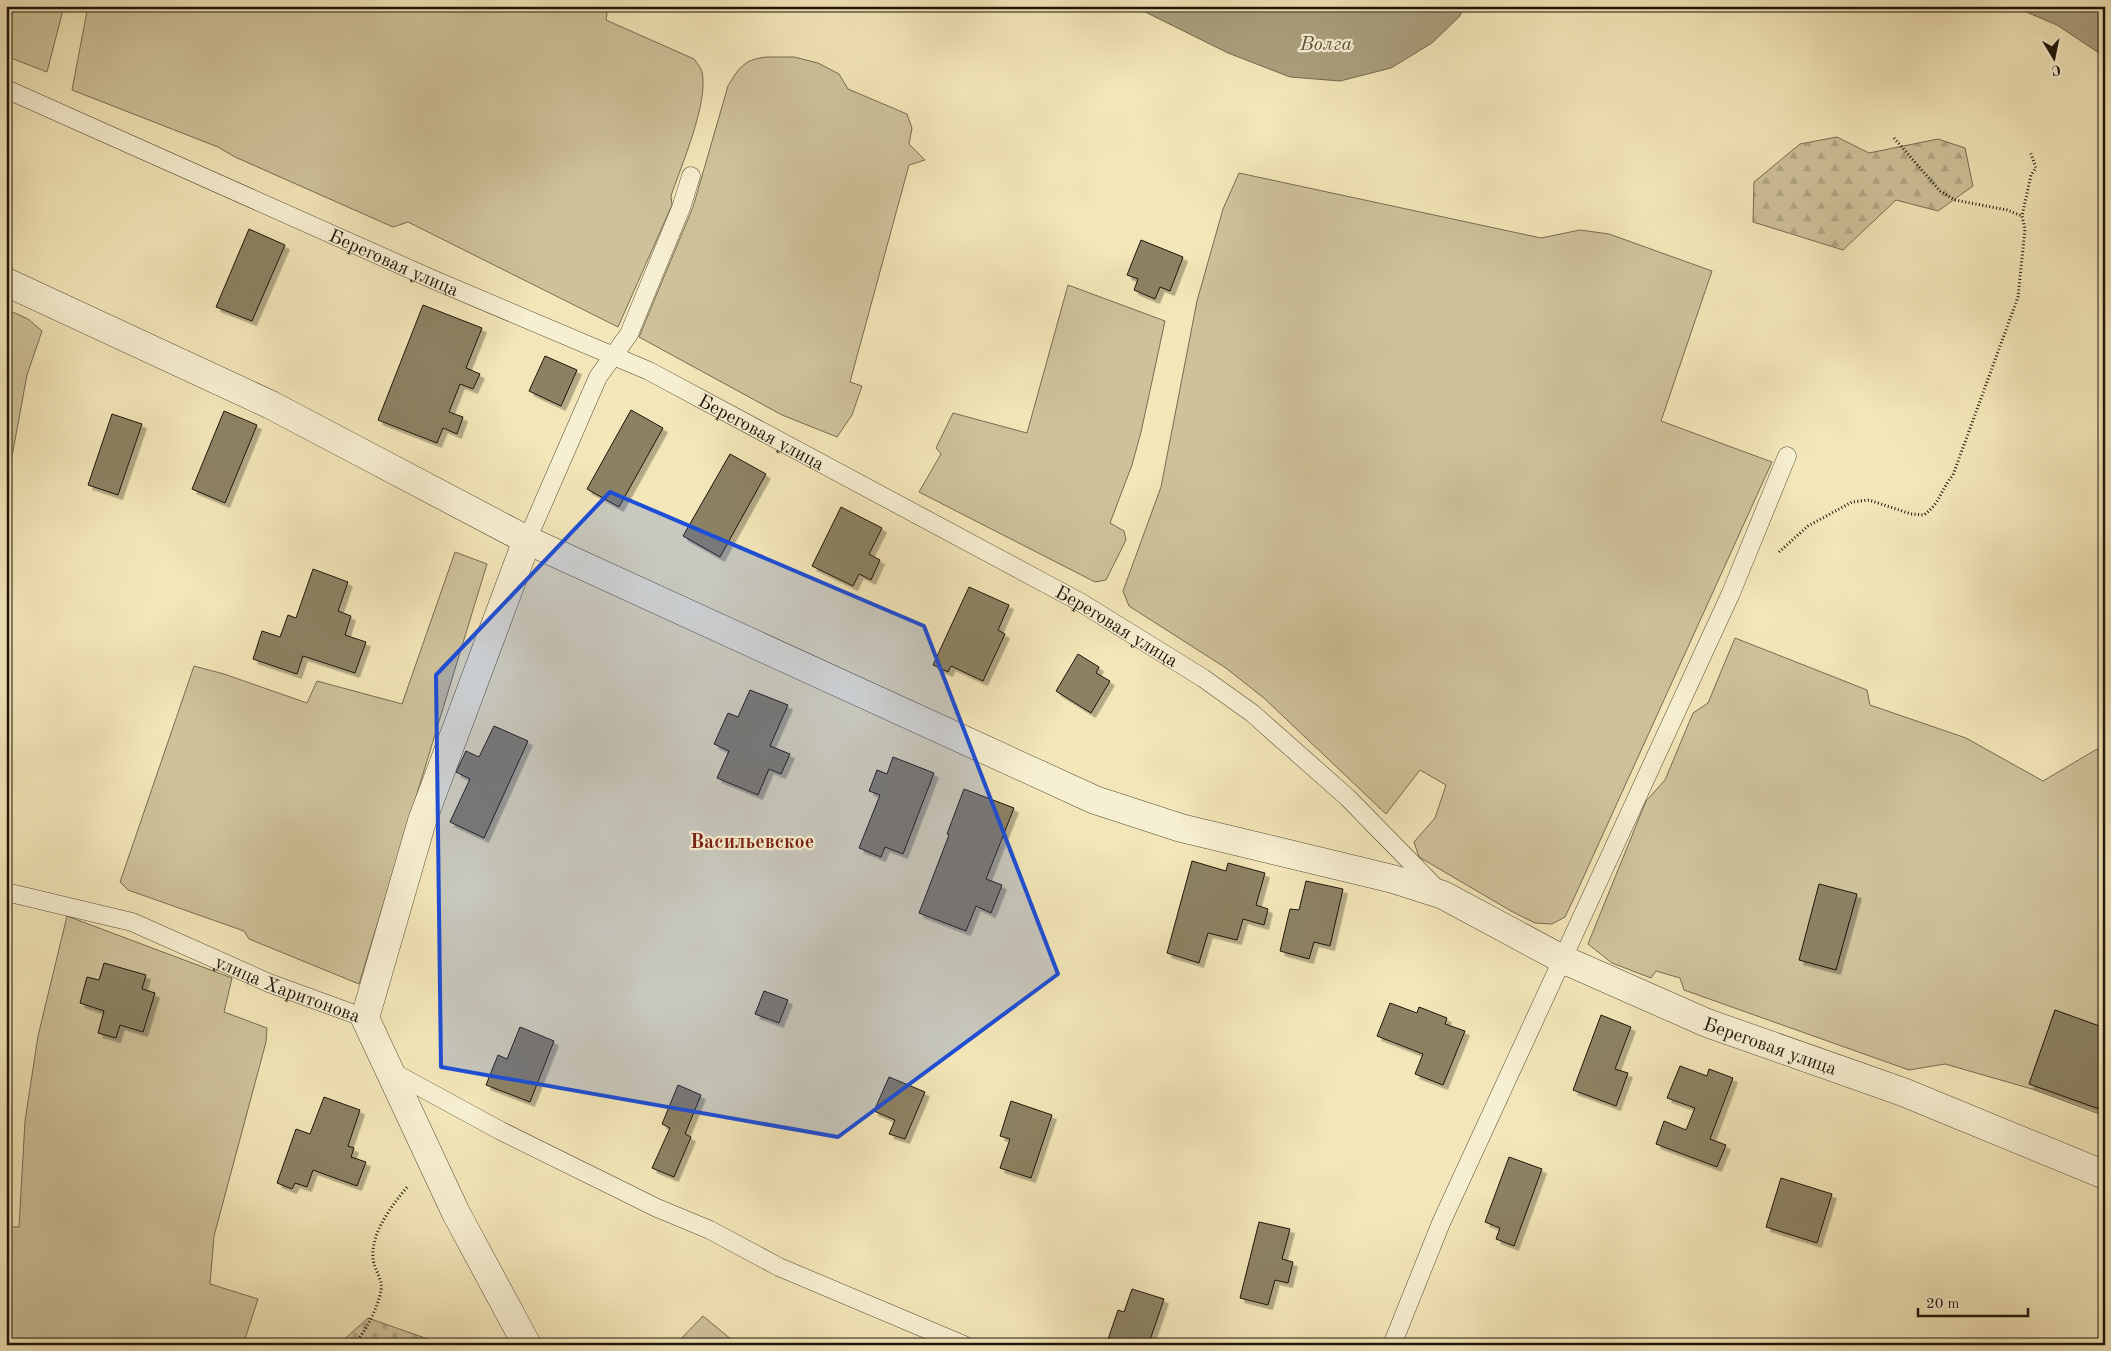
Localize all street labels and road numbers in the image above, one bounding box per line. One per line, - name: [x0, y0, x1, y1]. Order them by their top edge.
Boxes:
- street label: Береговая улица: [325, 227, 462, 301]
- street label: Береговая улица: [694, 392, 827, 475]
- street label: Береговая улица: [1051, 584, 1181, 672]
- street label: улица Харитонова: [211, 953, 363, 1028]
- street label: Береговая улица: [1700, 1015, 1839, 1080]

